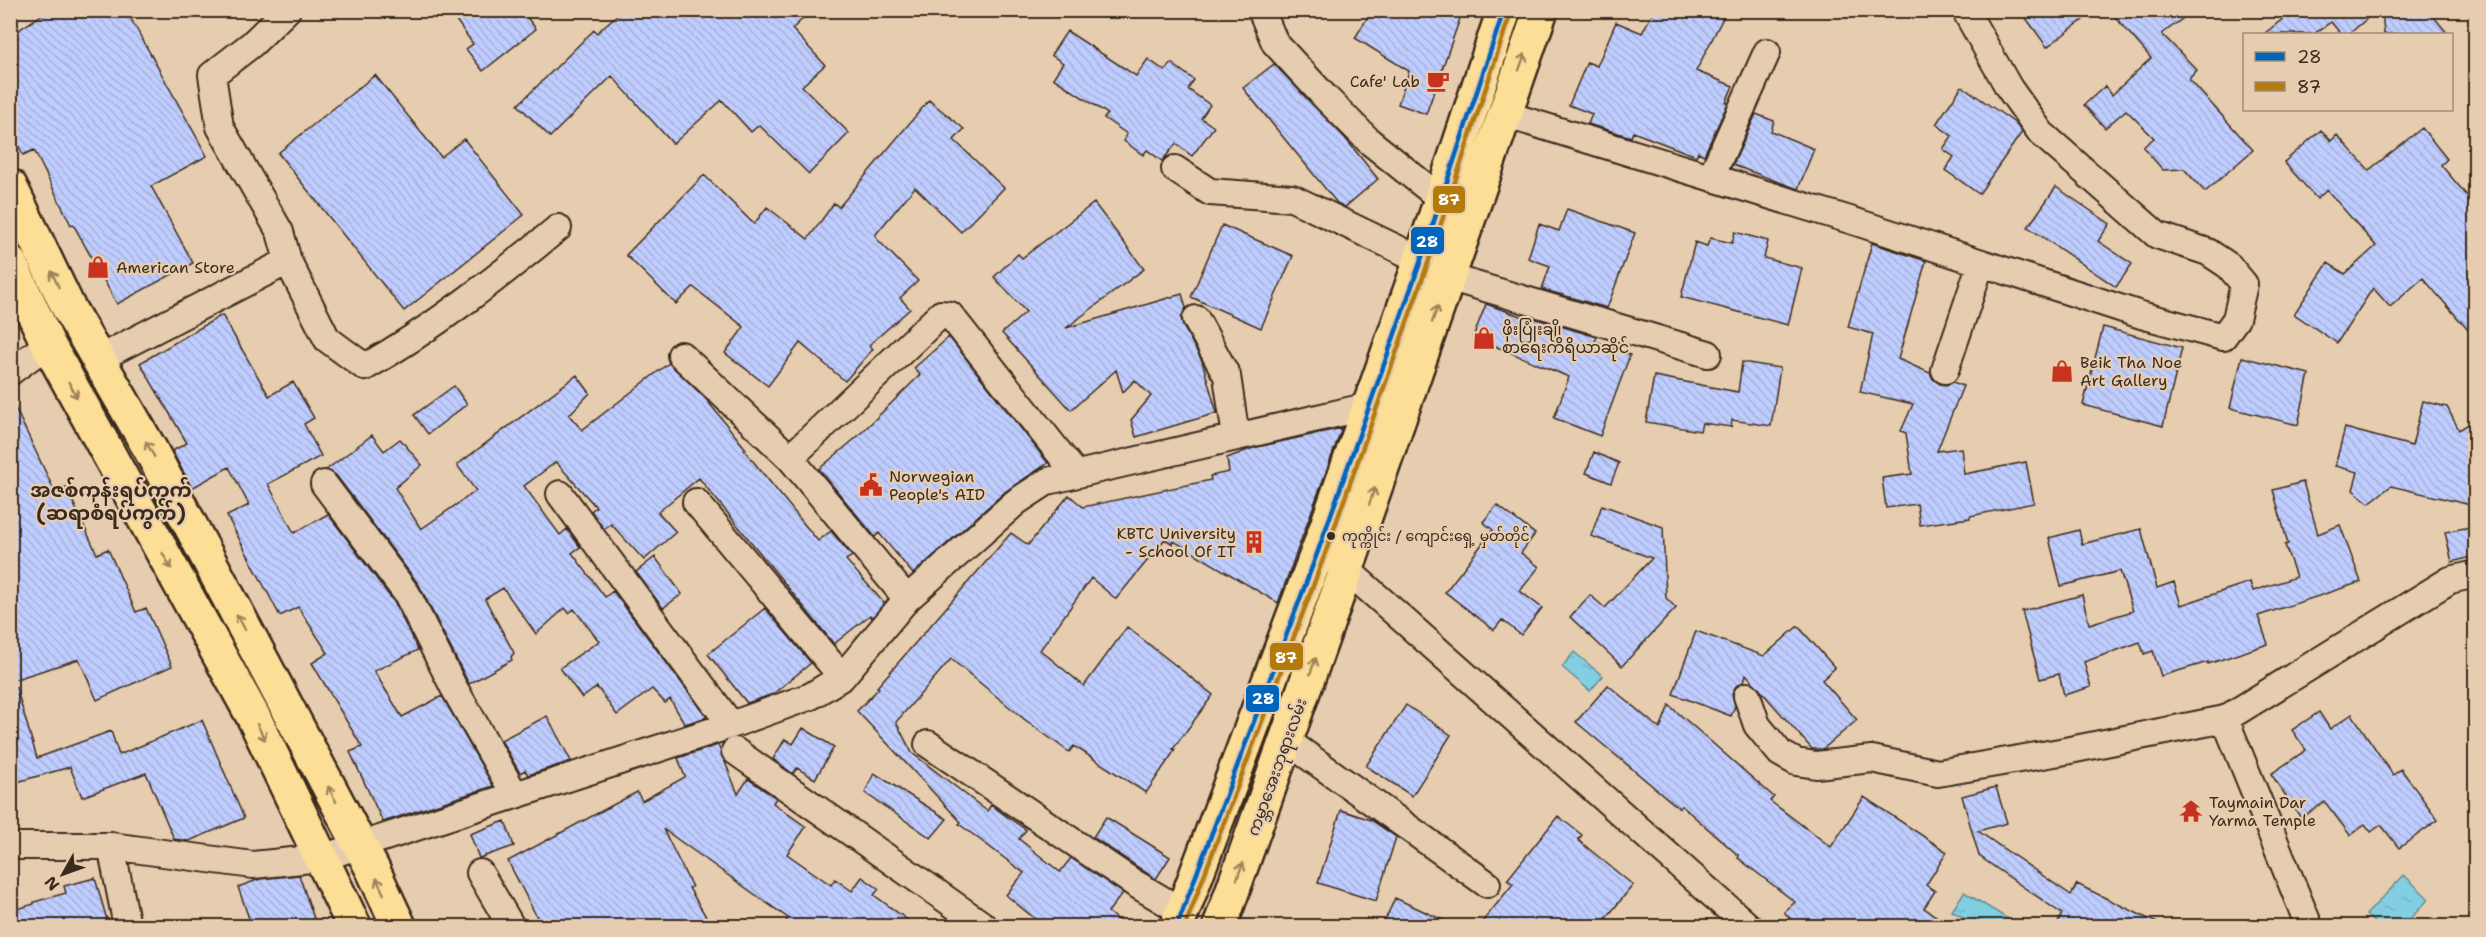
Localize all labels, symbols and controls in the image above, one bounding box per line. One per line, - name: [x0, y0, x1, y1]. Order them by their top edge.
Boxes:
- legend: [2243, 33, 2453, 111]
- text: 28: [2297, 45, 2322, 69]
- one-way arrow: [1517, 53, 1528, 72]
- cafe icon: Cafe' Lab: [1425, 68, 1451, 94]
- place label: Cafe' Lab: [1350, 71, 1420, 92]
- text: 87: [2297, 75, 2321, 99]
- line badge: 87: [1432, 185, 1466, 214]
- text: 87: [1438, 189, 1460, 210]
- line badge: 28: [1410, 226, 1445, 255]
- text: 28: [1416, 231, 1438, 252]
- shop icon: American Store: [85, 254, 111, 280]
- place label: American Store: [116, 257, 235, 278]
- one-way arrow: [49, 270, 61, 288]
- one-way arrow: [1431, 305, 1442, 324]
- place label: ဖိုးပြုံးချို စာရေးကိရိယာဆိုင်: [1502, 318, 1629, 362]
- shop icon: ဖိုးပြုံးချို စာရေးကိရိယာဆိုင်: [1471, 325, 1497, 351]
- place label: Beik Tha Noe Art Gallery: [2080, 352, 2182, 391]
- shop icon: Beik Tha Noe Art Gallery: [2049, 358, 2075, 384]
- one-way arrow: [68, 381, 79, 399]
- one-way arrow: [144, 441, 155, 459]
- place label: Norwegian People's AID: [889, 466, 985, 505]
- public building icon: Norwegian People's AID: [858, 472, 884, 498]
- district label: အဇစ်ကုန်းရပ်ကွက် (ဆရာစံရပ်ကွက်): [30, 477, 192, 529]
- one-way arrow: [1368, 487, 1379, 506]
- place label: KBTC University - School Of IT: [1116, 523, 1236, 562]
- place label: ကုက္ကိုင်း / ကျောင်းရှေ့ မှတ်တိုင်: [1342, 526, 1530, 548]
- building icon: KBTC University - School Of IT: [1241, 529, 1267, 555]
- marker: ကုက္ကိုင်း / ကျောင်းရှေ့ မှတ်တိုင်: [1325, 530, 1337, 542]
- one-way arrow: [161, 552, 173, 569]
- one-way arrow: [235, 613, 246, 631]
- line badge: 87: [1269, 642, 1304, 671]
- text: 87: [1275, 647, 1297, 668]
- one-way arrow: [1308, 657, 1319, 676]
- line badge: 28: [1245, 684, 1280, 713]
- text: 28: [1252, 688, 1274, 709]
- street label: ကမ္ဘာအေးဘုရားလမ်း: [1241, 695, 1315, 840]
- one-way arrow: [255, 723, 267, 741]
- one-way arrow: [326, 786, 337, 804]
- place label: Taymain Dar Yarma Temple: [2209, 792, 2316, 831]
- temple icon: Taymain Dar Yarma Temple: [2178, 798, 2204, 824]
- north arrow: [33, 844, 93, 904]
- one-way arrow: [1235, 863, 1246, 881]
- text: N: [40, 872, 64, 895]
- one-way arrow: [374, 877, 385, 895]

